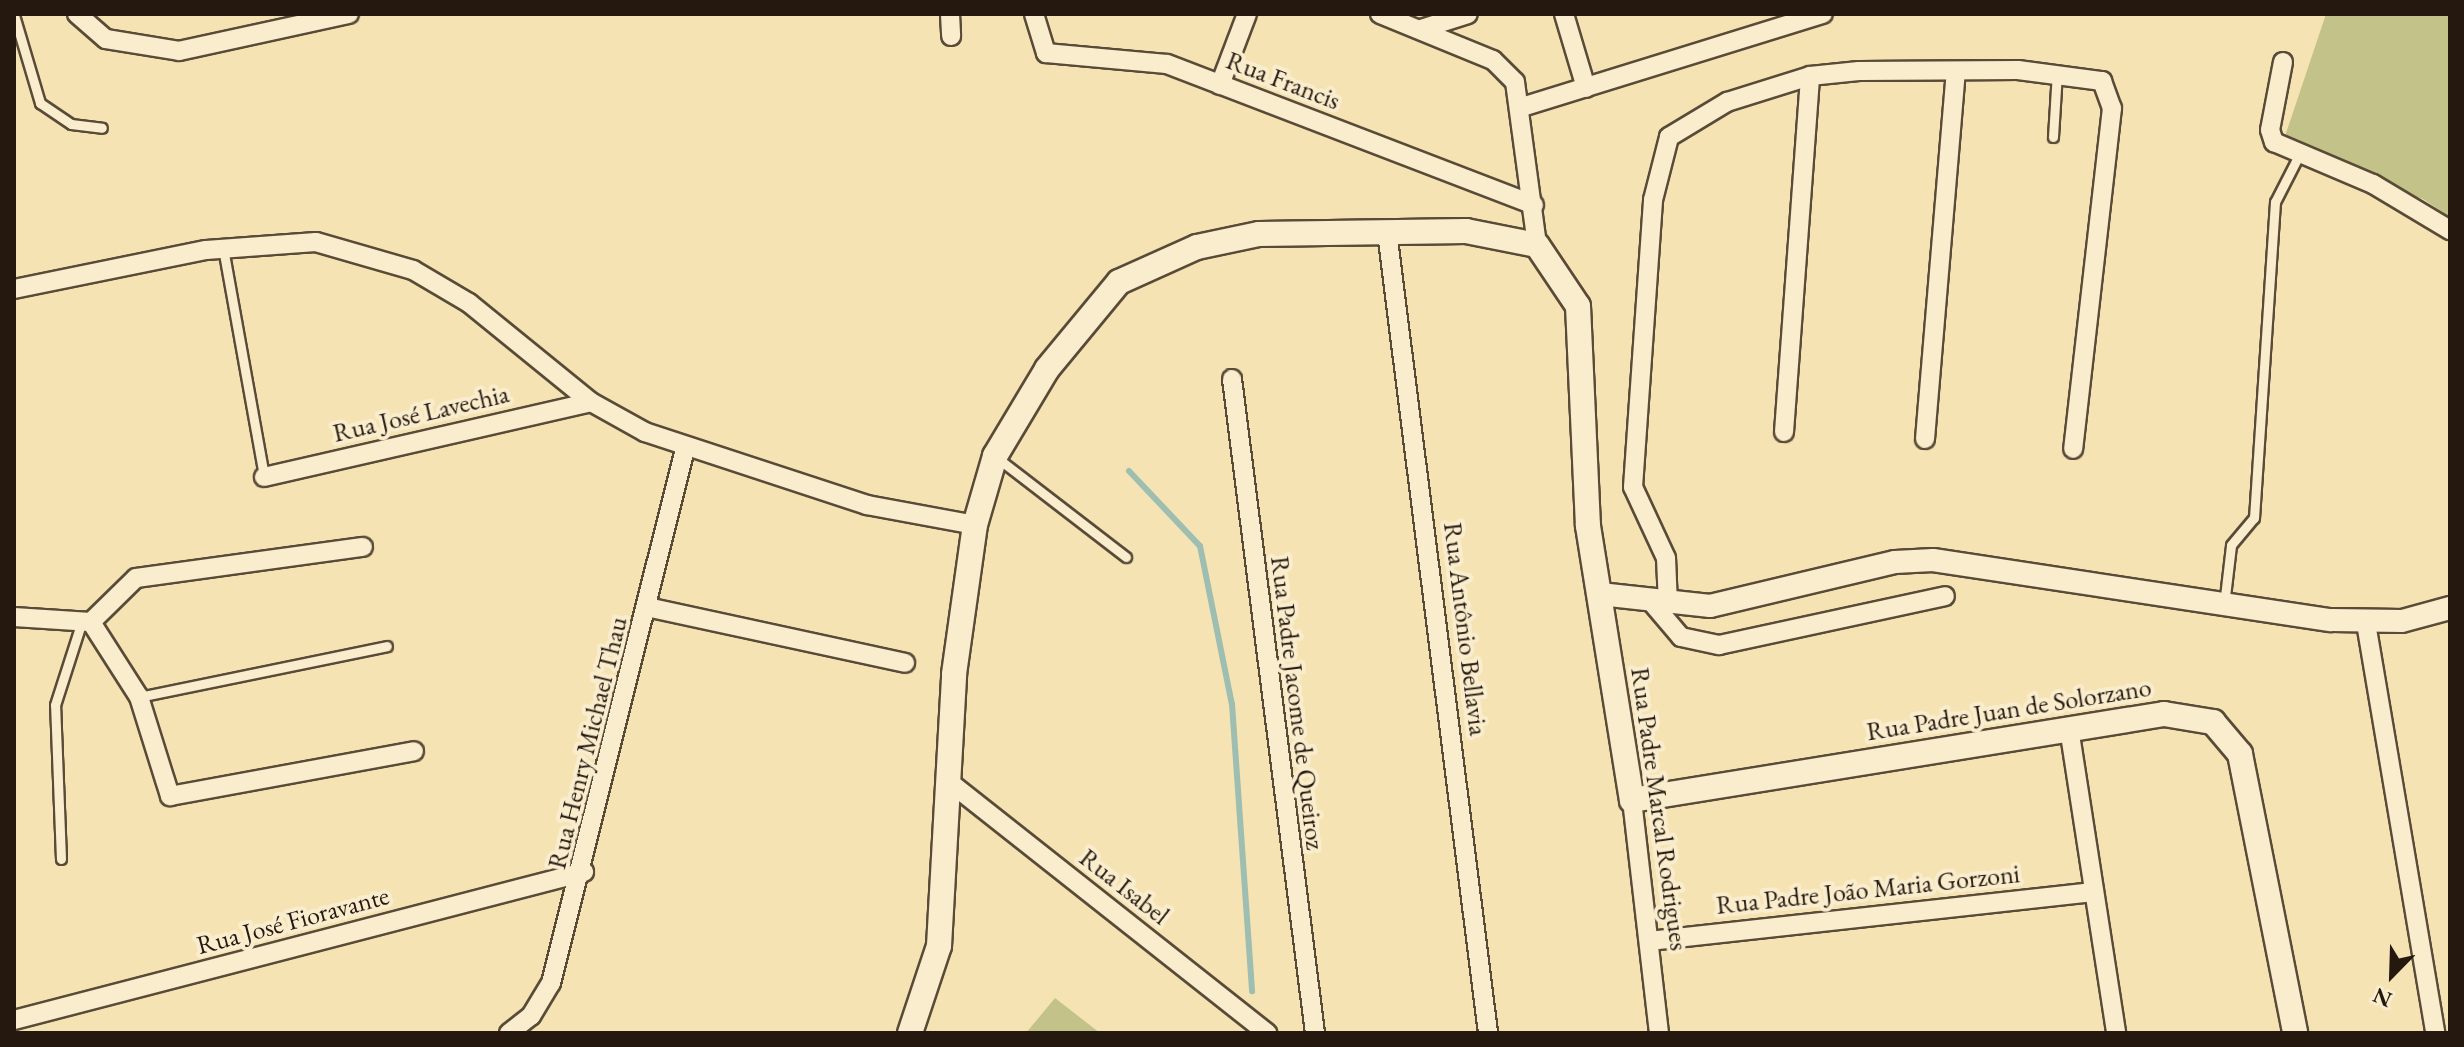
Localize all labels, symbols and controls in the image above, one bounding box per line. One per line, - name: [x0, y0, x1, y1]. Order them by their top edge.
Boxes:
- street label: Rua Francis: [1222, 45, 1344, 117]
- street label: Rua José Lavechia: [330, 379, 512, 449]
- street label: Rua Antônio Bellavia: [1436, 521, 1494, 737]
- street label: Rua Padre Jacome de Queiroz: [1264, 554, 1330, 852]
- street label: Rua Henry Michael Thau: [542, 614, 634, 872]
- street label: Rua Padre Marcal Rodrigues: [1624, 665, 1694, 953]
- street label: Rua Padre Juan de Solorzano: [1864, 672, 2154, 748]
- street label: Rua Isabel: [1073, 842, 1175, 932]
- street label: Rua Padre João Maria Gorzoni: [1715, 859, 2021, 921]
- street label: Rua José Fioravante: [193, 880, 393, 962]
- north arrow: [2352, 935, 2432, 1015]
- text: N: [2369, 981, 2396, 1014]

